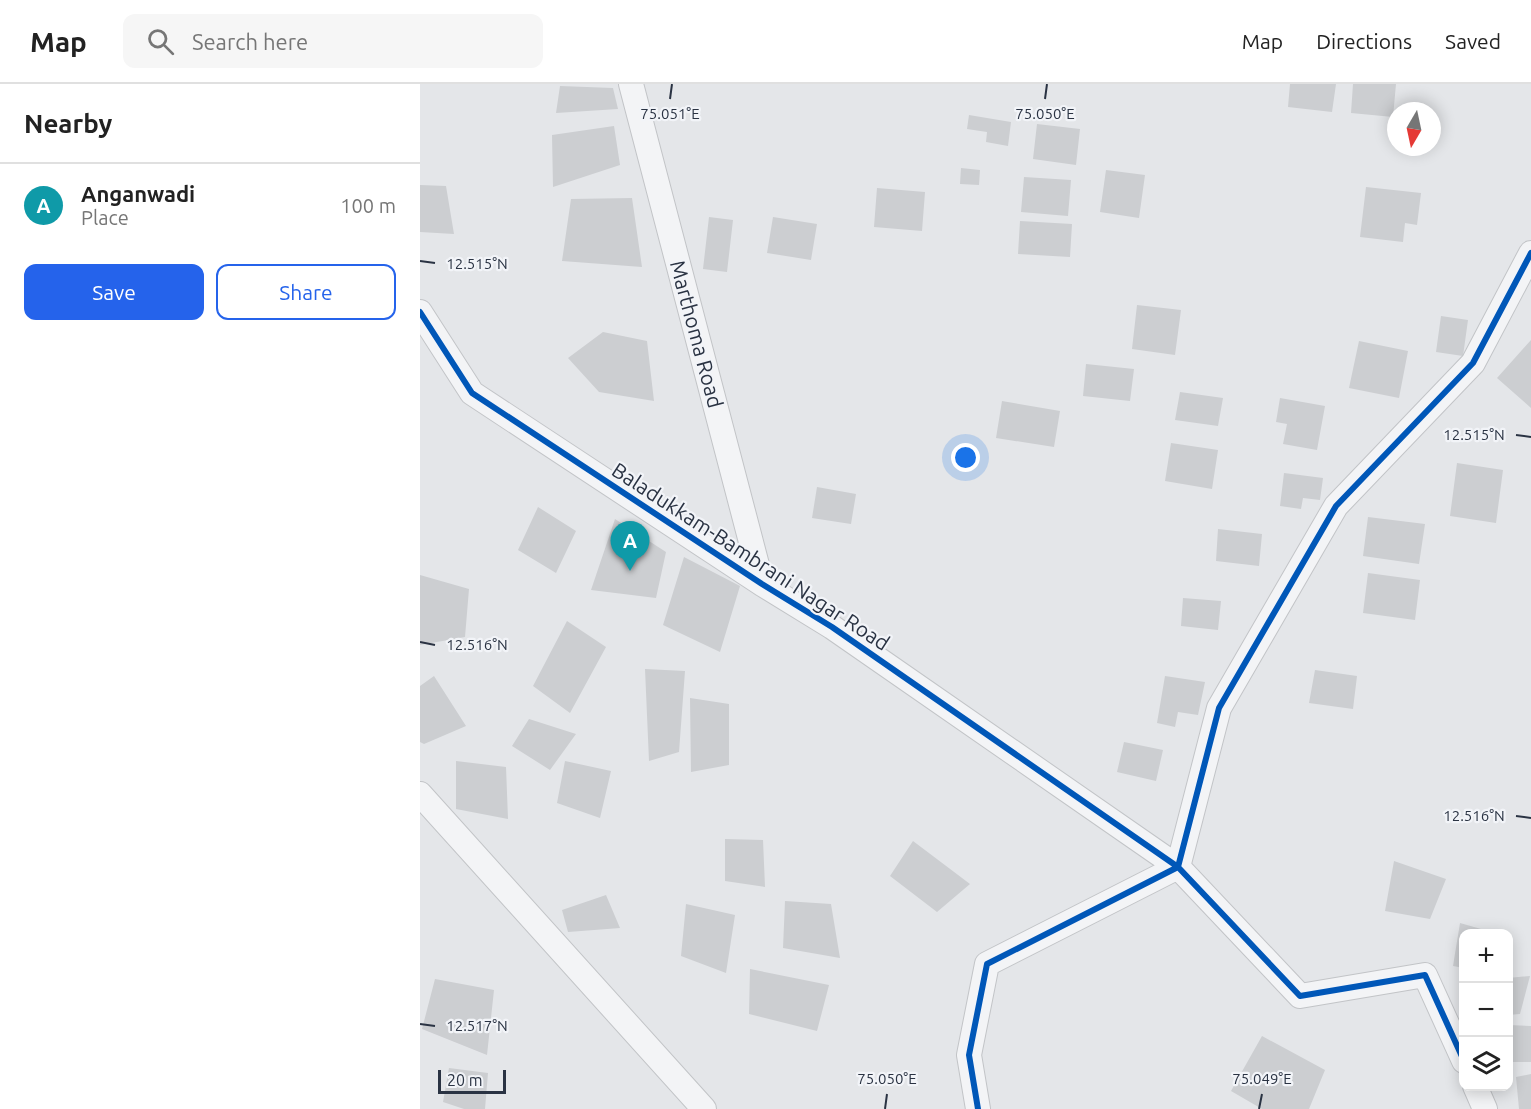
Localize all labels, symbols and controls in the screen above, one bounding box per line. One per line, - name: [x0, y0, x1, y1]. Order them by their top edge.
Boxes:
- search box: [123, 14, 543, 68]
- icon: search: [144, 25, 177, 58]
- text: Map: [30, 26, 87, 57]
- text: Search here: [192, 29, 308, 54]
- text: Map: [1242, 29, 1283, 53]
- text: Directions: [1316, 29, 1412, 53]
- text: Saved: [1445, 29, 1501, 53]
- north arrow: [1387, 102, 1441, 156]
- text: 75.051°E: [640, 105, 700, 122]
- text: 75.050°E: [1015, 105, 1075, 122]
- text: Nearby: [24, 109, 112, 138]
- text: Anganwadi: [81, 181, 195, 206]
- text: A: [36, 194, 51, 217]
- text: 100 m: [340, 194, 396, 217]
- text: Place: [81, 206, 129, 229]
- text: 12.515°N: [446, 255, 508, 272]
- street label: Marthoma Road: [666, 258, 728, 410]
- button: Save: [24, 264, 204, 320]
- button: Share: [216, 264, 396, 320]
- text: 12.515°N: [1443, 426, 1505, 443]
- your location: [951, 443, 980, 472]
- street label: Baladukkam-Bambrani Nagar Road: [608, 457, 894, 655]
- pin: A: [610, 522, 650, 571]
- text: 12.516°N: [446, 636, 508, 653]
- text: 12.516°N: [1443, 807, 1505, 824]
- map controls: [1459, 929, 1513, 1091]
- button: +: [1459, 929, 1513, 983]
- button: −: [1459, 983, 1513, 1037]
- text: 12.517°N: [446, 1017, 508, 1034]
- button: layers: [1459, 1037, 1513, 1091]
- scale bar: [438, 1067, 506, 1094]
- text: 75.050°E: [857, 1070, 917, 1087]
- text: 75.049°E: [1232, 1070, 1292, 1087]
- text: 20 m: [447, 1071, 483, 1089]

